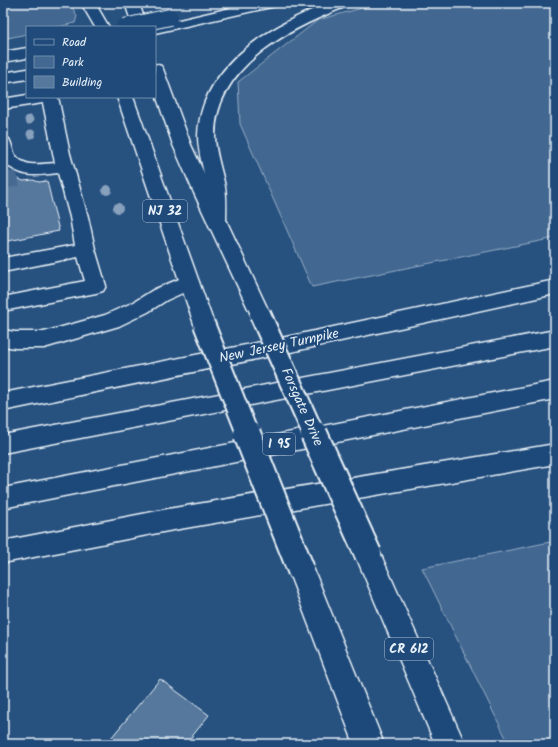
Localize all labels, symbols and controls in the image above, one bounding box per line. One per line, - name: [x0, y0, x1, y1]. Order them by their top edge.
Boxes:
- legend: [26, 26, 156, 98]
- text: Road: [62, 33, 87, 52]
- text: Park: [62, 53, 84, 72]
- text: Building: [62, 73, 102, 92]
- road number: NJ 32: [143, 200, 187, 222]
- street label: New Jersey Turnpike: [217, 322, 342, 369]
- street label: Forsgate Drive: [275, 364, 329, 450]
- road number: I 95: [263, 433, 295, 455]
- road number: CR 612: [385, 638, 433, 660]

